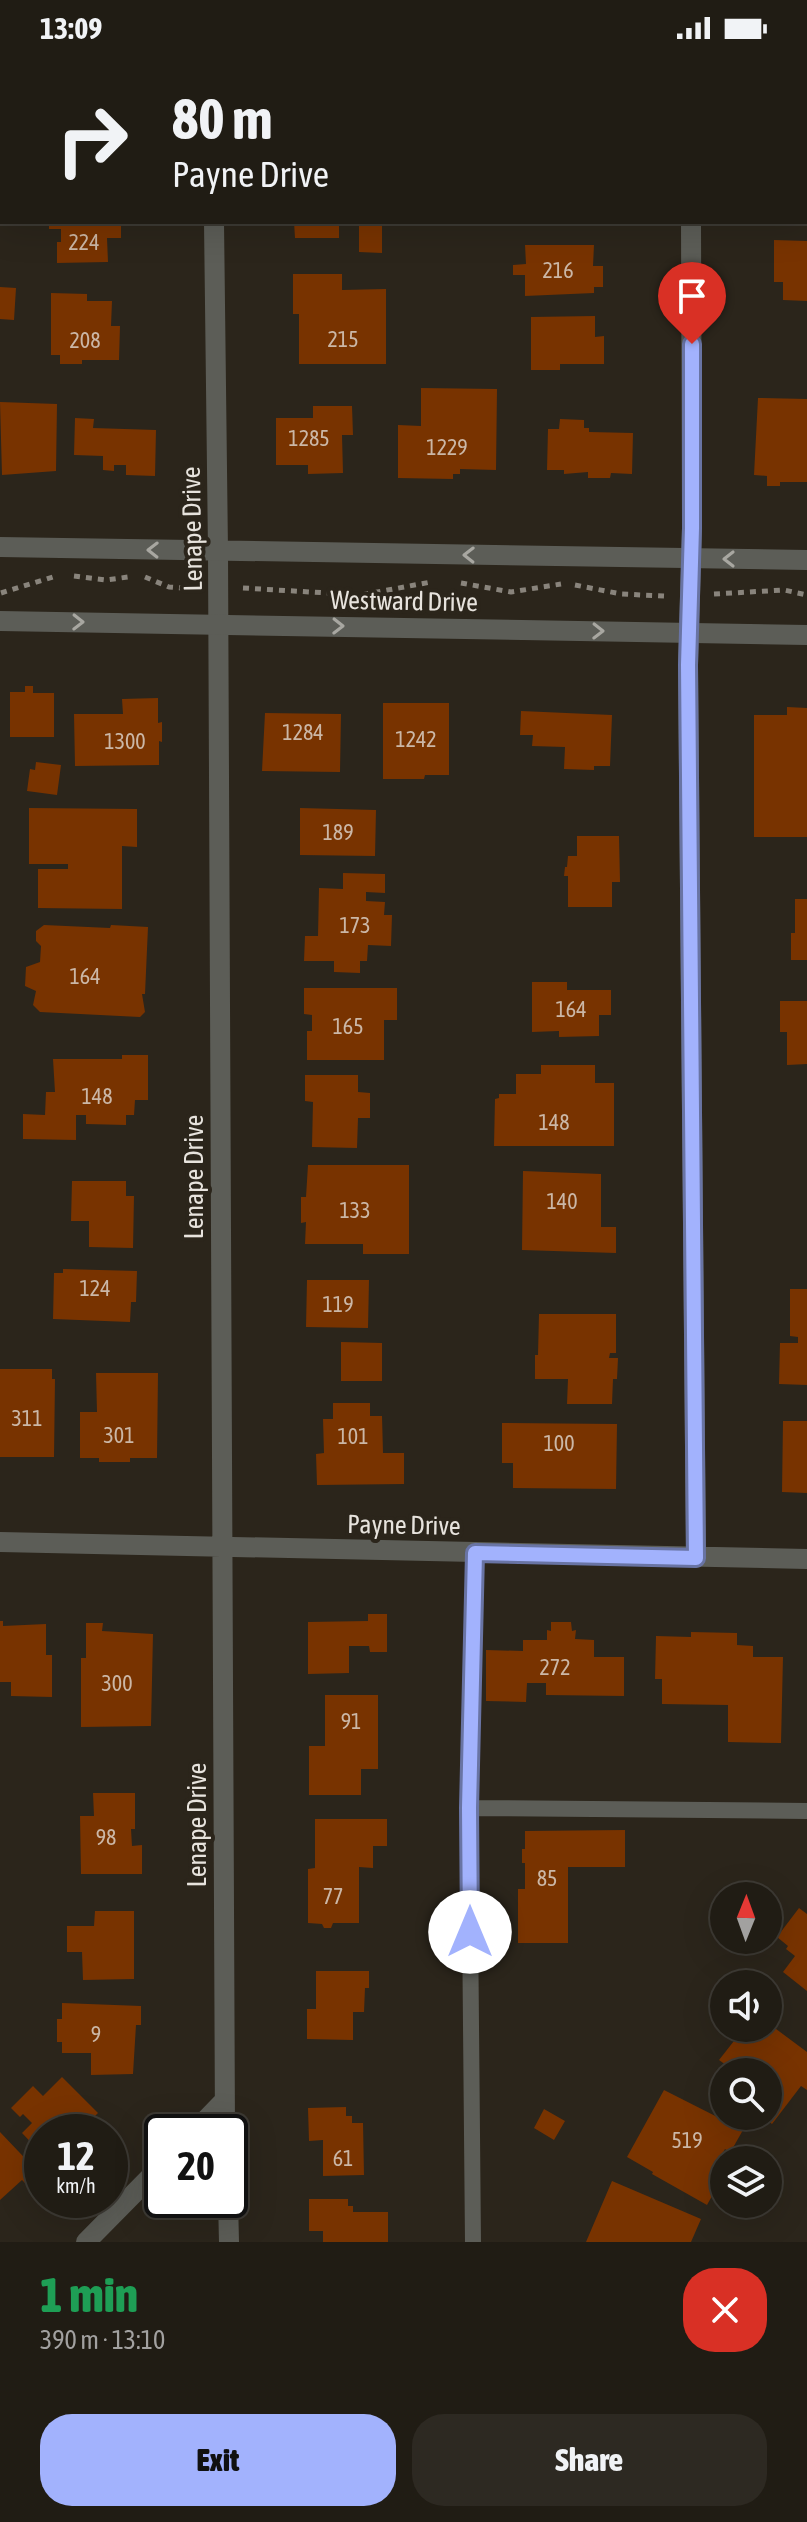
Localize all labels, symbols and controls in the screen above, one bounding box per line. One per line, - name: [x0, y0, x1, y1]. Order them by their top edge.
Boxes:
- text: 13:09: [40, 11, 102, 45]
- text: 80 m: [172, 87, 273, 151]
- icon: right: [40, 88, 144, 192]
- text: Payne Drive: [172, 153, 329, 195]
- house number: 224: [68, 229, 100, 255]
- house number: 216: [542, 257, 574, 283]
- pin: [658, 262, 726, 344]
- icon: arrive: [670, 274, 714, 318]
- house number: 215: [327, 326, 359, 352]
- house number: 208: [69, 327, 101, 353]
- house number: 1285: [288, 425, 330, 451]
- house number: 1229: [426, 434, 468, 460]
- street label: Lenape Drive: [176, 466, 208, 592]
- one-way arrow: [146, 541, 159, 559]
- one-way arrow: [462, 546, 475, 563]
- one-way arrow: [722, 550, 735, 568]
- street label: Westward Drive: [330, 585, 478, 617]
- one-way arrow: [72, 613, 85, 631]
- one-way arrow: [332, 617, 345, 635]
- one-way arrow: [592, 622, 605, 639]
- house number: 1284: [282, 719, 324, 745]
- house number: 1242: [395, 726, 437, 752]
- house number: 1300: [104, 728, 146, 754]
- house number: 189: [322, 819, 354, 845]
- house number: 173: [339, 912, 371, 938]
- house number: 164: [69, 963, 101, 989]
- house number: 164: [555, 996, 587, 1022]
- house number: 165: [332, 1013, 364, 1039]
- house number: 148: [81, 1083, 113, 1109]
- house number: 148: [538, 1109, 570, 1135]
- street label: Lenape Drive: [179, 1115, 209, 1239]
- house number: 140: [546, 1188, 578, 1214]
- house number: 133: [339, 1197, 371, 1223]
- house number: 124: [79, 1275, 111, 1301]
- house number: 119: [322, 1291, 354, 1317]
- house number: 311: [11, 1405, 43, 1431]
- house number: 301: [103, 1422, 135, 1448]
- house number: 101: [337, 1423, 369, 1449]
- house number: 100: [543, 1430, 575, 1456]
- street label: Payne Drive: [347, 1509, 461, 1541]
- house number: 272: [539, 1654, 571, 1680]
- house number: 300: [101, 1670, 133, 1696]
- house number: 91: [341, 1708, 361, 1734]
- street label: Lenape Drive: [182, 1763, 212, 1887]
- house number: 98: [96, 1824, 116, 1850]
- house number: 85: [537, 1865, 557, 1891]
- north arrow: [710, 1882, 782, 1954]
- map controls: [710, 1882, 782, 2218]
- house number: 77: [323, 1883, 343, 1909]
- position arrow: [428, 1890, 512, 1974]
- button: sound: [710, 1970, 782, 2042]
- house number: 9: [91, 2021, 101, 2047]
- button: search: [710, 2058, 782, 2130]
- speed limit sign: 20: [144, 2114, 248, 2218]
- house number: 519: [671, 2127, 703, 2153]
- text: 12: [57, 2133, 95, 2178]
- house number: 61: [333, 2145, 353, 2171]
- button: layers: [710, 2146, 782, 2218]
- text: km/h: [56, 2174, 96, 2197]
- text: 1 min: [40, 2267, 138, 2322]
- button: close: [683, 2268, 767, 2352]
- text: 390 m · 13:10: [40, 2325, 165, 2355]
- button: Exit: [40, 2414, 396, 2506]
- button: Share: [412, 2414, 767, 2506]

